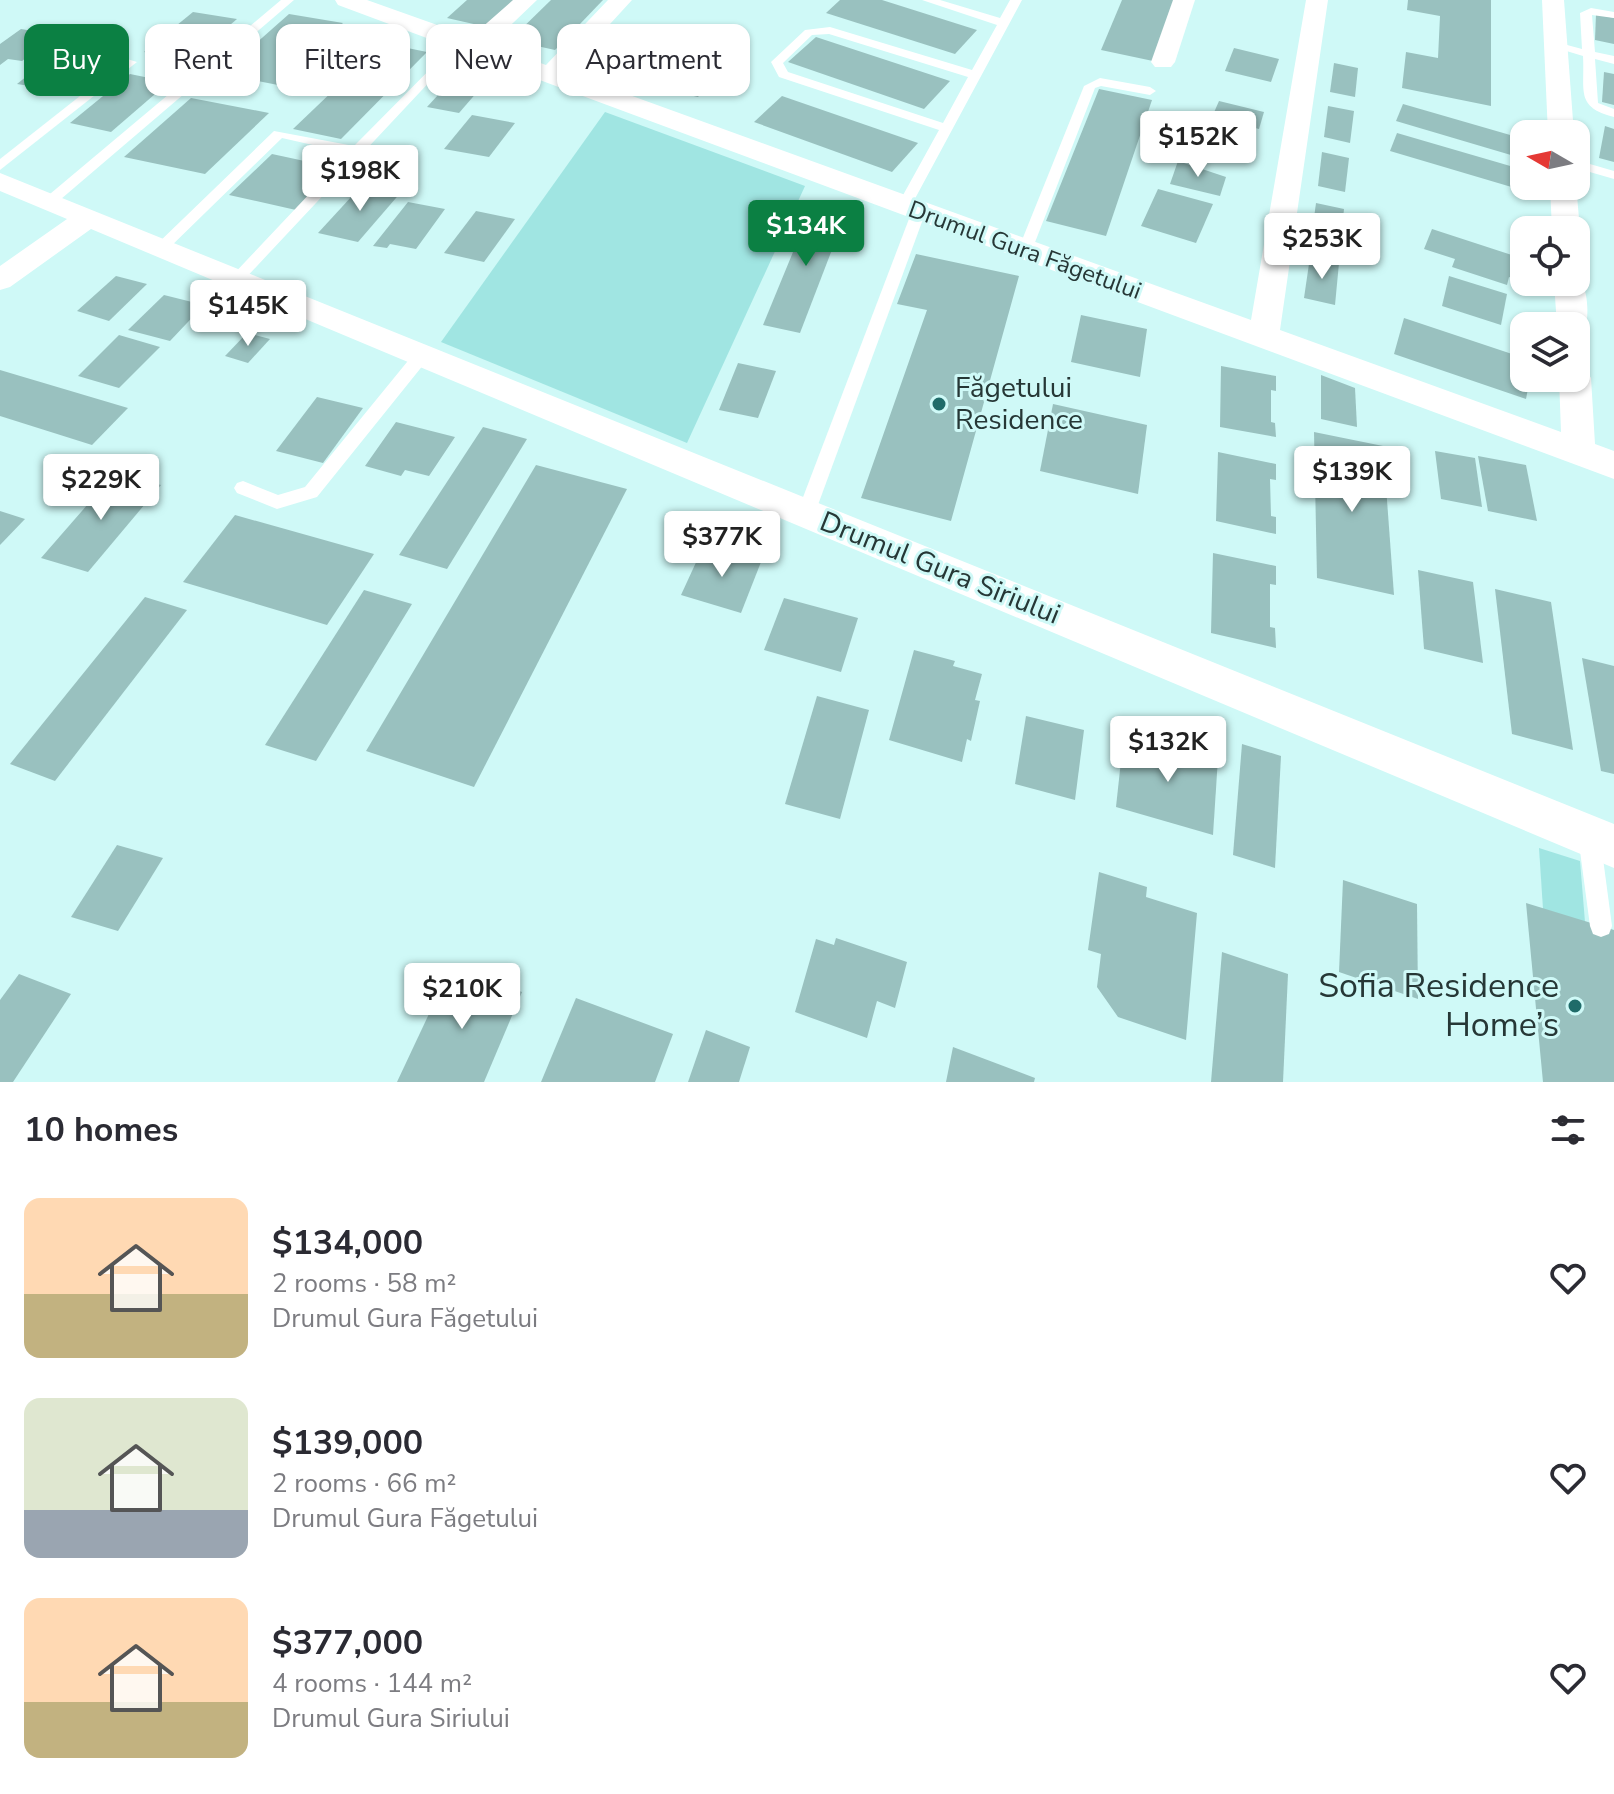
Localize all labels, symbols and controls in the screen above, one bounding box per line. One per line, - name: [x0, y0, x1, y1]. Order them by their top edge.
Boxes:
- chip: Buy: [24, 24, 129, 96]
- chip: Rent: [145, 24, 260, 96]
- chip: Filters: [276, 24, 410, 96]
- chip: New: [426, 24, 541, 96]
- chip: Apartment: [557, 24, 750, 96]
- pin: $152K: [1142, 111, 1254, 179]
- text: $152K: [1158, 119, 1238, 154]
- north arrow: [1510, 120, 1590, 200]
- map controls: [1510, 120, 1590, 392]
- pin: $198K: [304, 145, 416, 213]
- text: $198K: [320, 153, 400, 188]
- street label: Drumul Gura Făgetului: [904, 193, 1146, 307]
- pin: $134K: [750, 200, 862, 268]
- text: $134K: [766, 208, 846, 243]
- pin: $253K: [1266, 213, 1378, 281]
- button: locate: [1510, 216, 1590, 296]
- text: $253K: [1282, 221, 1362, 256]
- pin: $145K: [192, 280, 304, 348]
- text: $145K: [208, 288, 288, 323]
- button: layers: [1510, 312, 1590, 392]
- place label: Făgetului Residence: [955, 369, 1083, 439]
- marker: Făgetului Residence: [930, 395, 948, 413]
- pin: $139K: [1296, 446, 1408, 514]
- pin: $229K: [45, 454, 157, 522]
- text: $139K: [1312, 454, 1392, 489]
- text: $229K: [61, 462, 141, 497]
- street label: Drumul Gura Siriului: [814, 502, 1066, 634]
- pin: $377K: [666, 511, 778, 579]
- text: $377K: [682, 519, 762, 554]
- pin: $132K: [1112, 716, 1224, 784]
- text: $132K: [1128, 724, 1208, 759]
- pin: $210K: [406, 963, 518, 1031]
- place label: Sofia Residence Home’s: [1318, 963, 1559, 1048]
- text: $210K: [422, 971, 502, 1006]
- marker: Sofia Residence Home’s: [1566, 997, 1584, 1015]
- text: 10 homes: [24, 1107, 178, 1153]
- icon: filters: [1546, 1108, 1590, 1152]
- text: $134,000: [272, 1220, 423, 1266]
- icon: home: [88, 1230, 184, 1326]
- icon: heart: [1546, 1256, 1590, 1300]
- text: 2 rooms · 58 m²: [272, 1266, 456, 1301]
- text: Drumul Gura Făgetului: [272, 1301, 538, 1336]
- text: $139,000: [272, 1420, 423, 1466]
- icon: home: [88, 1430, 184, 1526]
- icon: heart: [1546, 1456, 1590, 1500]
- text: 2 rooms · 66 m²: [272, 1466, 456, 1501]
- text: Drumul Gura Făgetului: [272, 1501, 538, 1536]
- text: $377,000: [272, 1620, 423, 1666]
- icon: home: [88, 1630, 184, 1726]
- icon: heart: [1546, 1656, 1590, 1700]
- text: 4 rooms · 144 m²: [272, 1666, 472, 1701]
- text: Drumul Gura Siriului: [272, 1701, 510, 1736]

